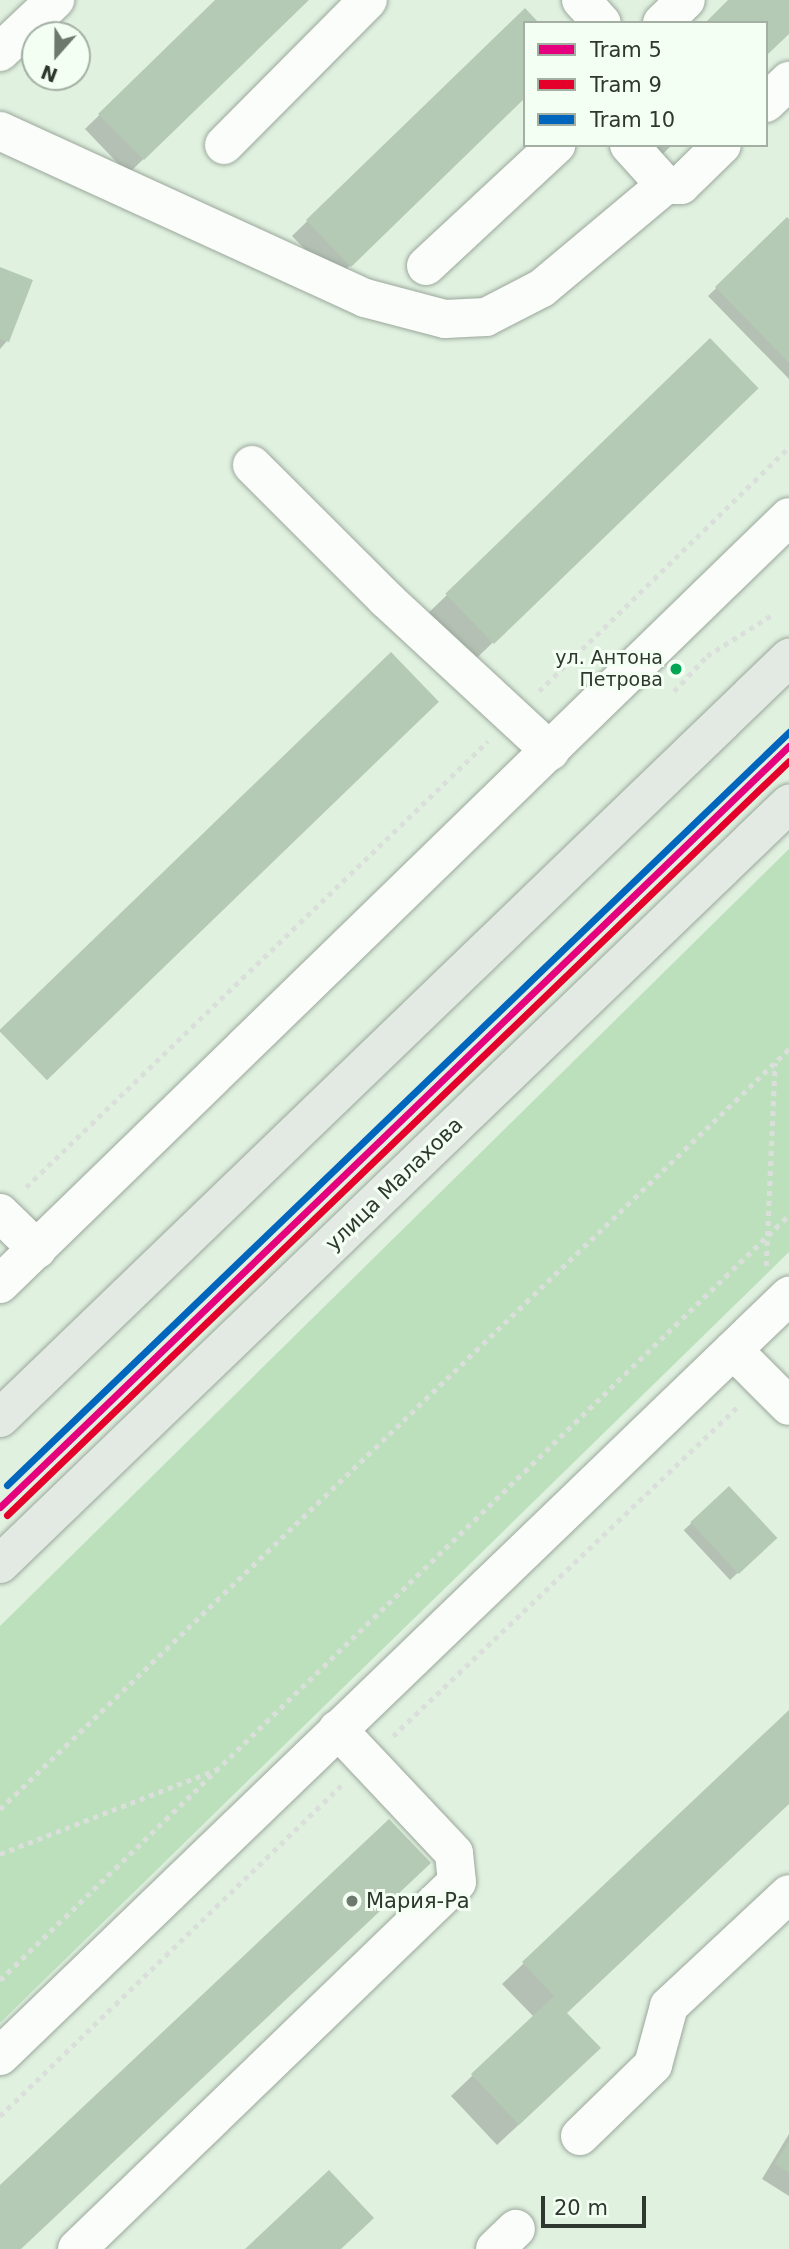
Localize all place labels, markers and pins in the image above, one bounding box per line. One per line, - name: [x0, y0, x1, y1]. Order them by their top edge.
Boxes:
- place label: ул. Антона Петрова: [555, 647, 663, 691]
- marker: ул. Антона Петрова: [669, 662, 683, 676]
- place label: Мария-Ра: [366, 1888, 470, 1914]
- marker: Мария-Ра: [344, 1893, 360, 1909]

